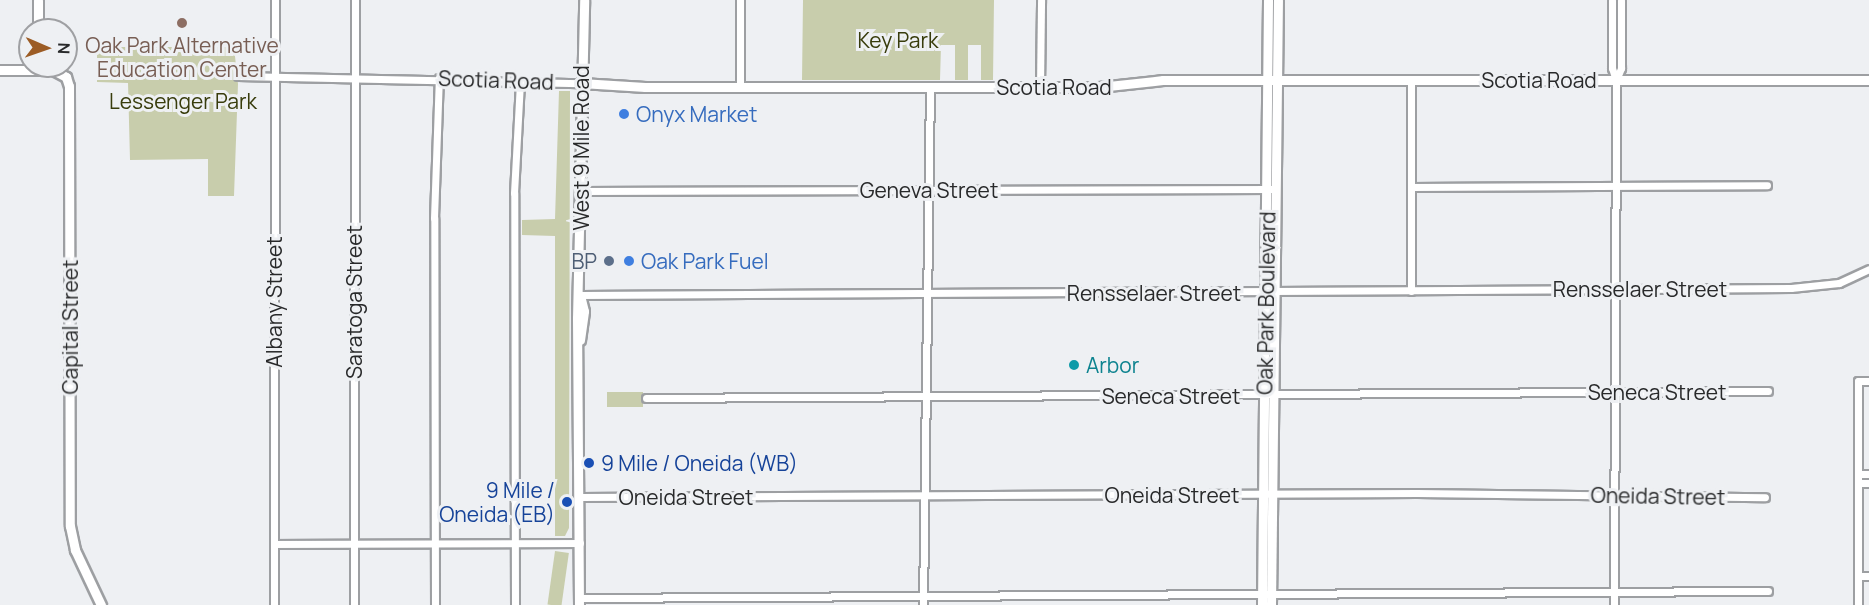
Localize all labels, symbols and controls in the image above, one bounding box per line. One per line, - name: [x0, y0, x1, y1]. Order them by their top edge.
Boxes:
- marker: Oak Park Alternative Education Center: [175, 16, 189, 30]
- north arrow: [18, 18, 78, 78]
- park label: Key Park: [858, 27, 938, 53]
- place label: Oak Park Alternative Education Center: [85, 32, 279, 82]
- text: N: [53, 42, 75, 55]
- street label: Scotia Road: [438, 65, 554, 95]
- street label: West 9 Mile Road: [568, 65, 594, 231]
- street label: Scotia Road: [1481, 67, 1597, 93]
- street label: Scotia Road: [996, 74, 1112, 100]
- park label: Lessenger Park: [109, 88, 257, 114]
- place label: Onyx Market: [636, 101, 757, 127]
- marker: Onyx Market: [617, 107, 631, 121]
- street label: Geneva Street: [860, 177, 998, 203]
- street label: Oak Park Boulevard: [1252, 211, 1280, 395]
- street label: Saratoga Street: [341, 225, 367, 379]
- street label: Albany Street: [261, 236, 287, 368]
- place label: BP: [571, 248, 597, 274]
- place label: Oak Park Fuel: [641, 248, 769, 274]
- marker: BP: [602, 254, 616, 268]
- marker: Oak Park Fuel: [622, 254, 636, 268]
- street label: Capital Street: [57, 260, 83, 394]
- street label: Rensselaer Street: [1553, 276, 1727, 302]
- street label: Rensselaer Street: [1067, 280, 1241, 306]
- place label: Arbor: [1086, 352, 1139, 378]
- marker: Arbor: [1067, 358, 1081, 372]
- street label: Seneca Street: [1588, 379, 1726, 405]
- street label: Seneca Street: [1102, 383, 1240, 409]
- place label: 9 Mile / Oneida (WB): [601, 450, 798, 476]
- marker: 9 Mile / Oneida (WB): [582, 456, 596, 470]
- place label: 9 Mile / Oneida (EB): [439, 477, 555, 527]
- street label: Oneida Street: [1105, 482, 1239, 508]
- street label: Oneida Street: [1590, 482, 1726, 510]
- street label: Oneida Street: [619, 484, 753, 510]
- marker: 9 Mile / Oneida (EB): [560, 495, 574, 509]

